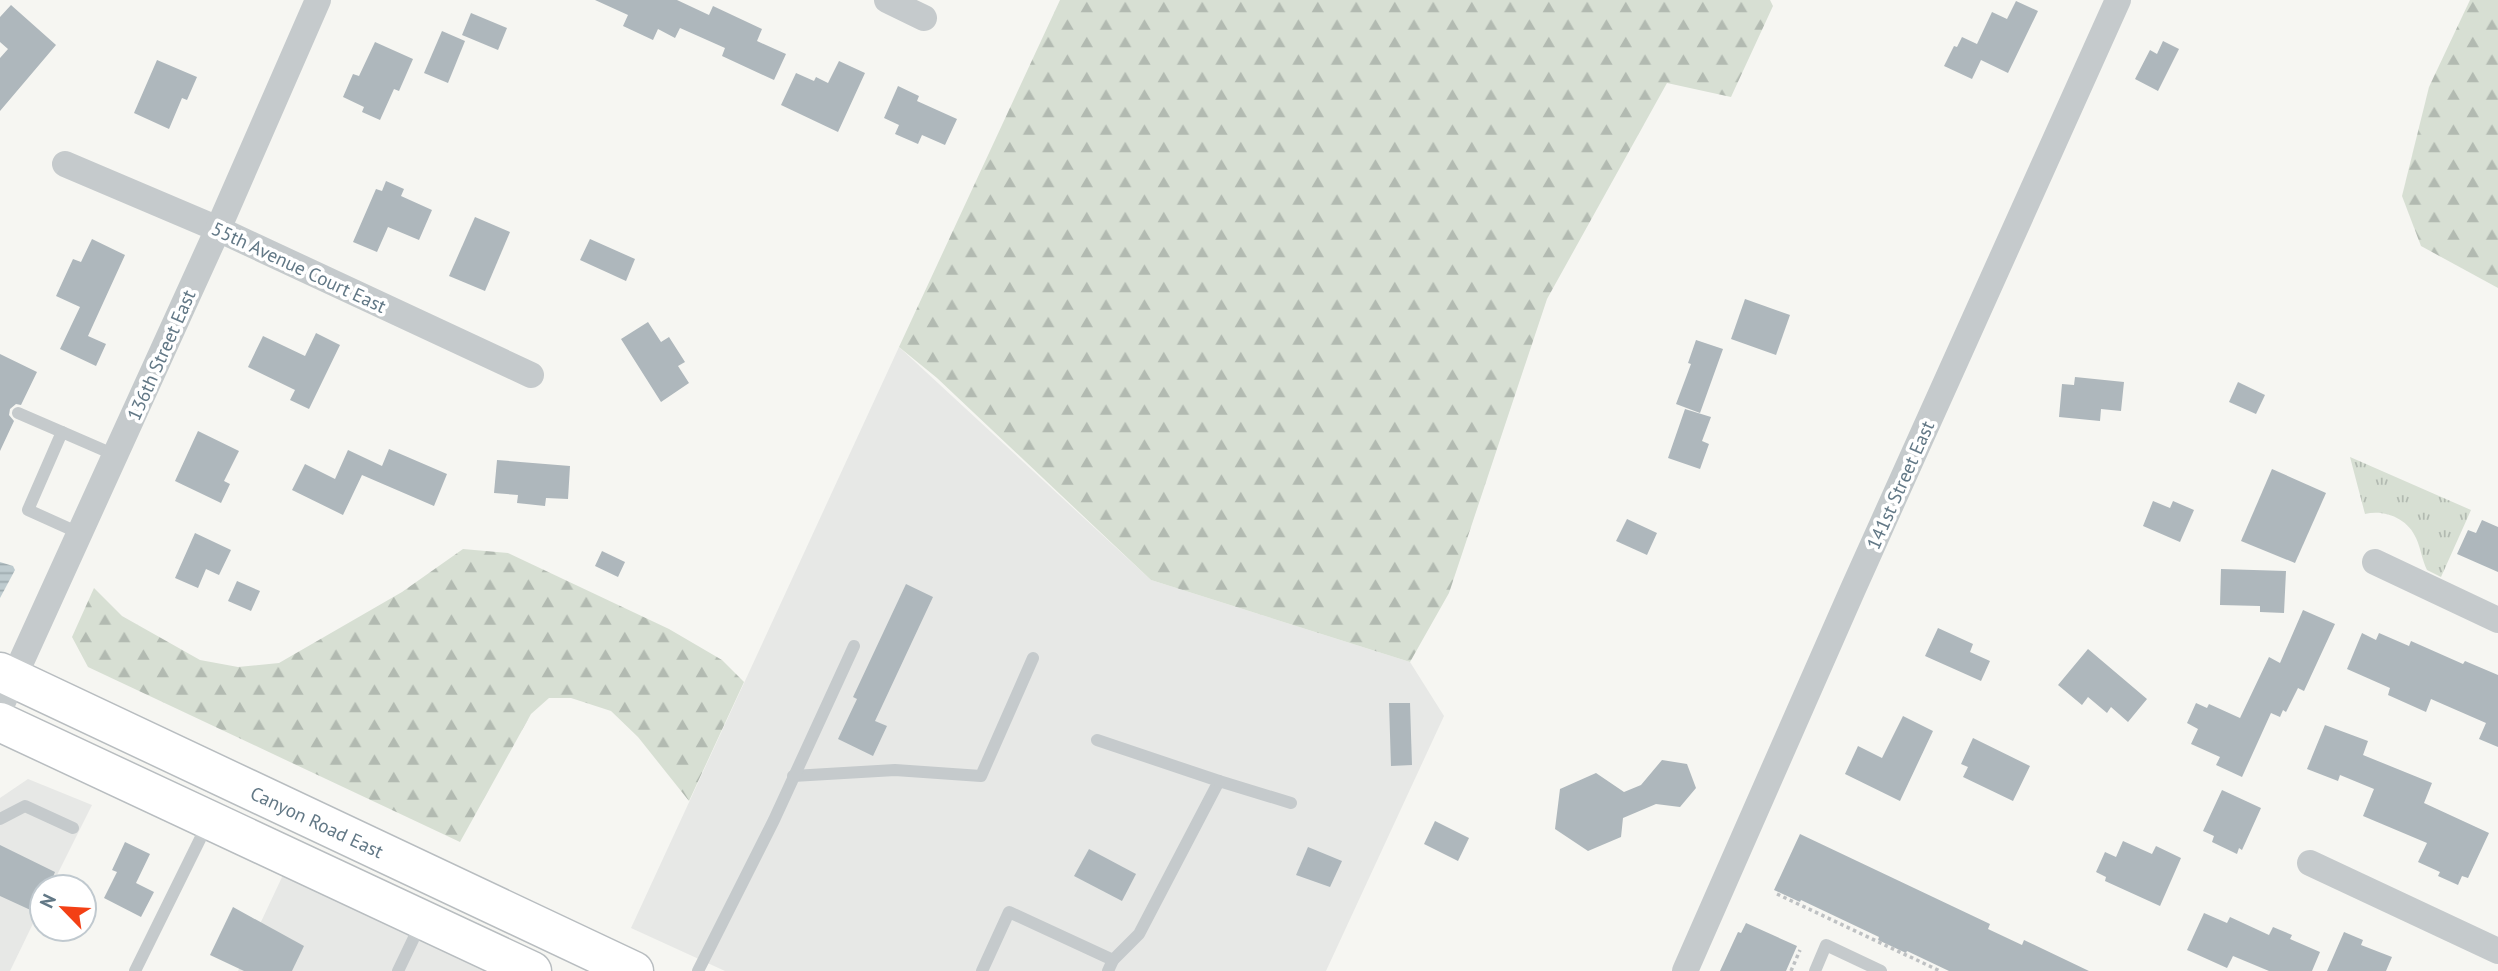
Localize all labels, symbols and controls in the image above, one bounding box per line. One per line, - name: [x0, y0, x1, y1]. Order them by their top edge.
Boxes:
- street label: 55th Avenue Court East: [208, 216, 391, 318]
- street label: 136th Street East: [121, 285, 201, 424]
- street label: 141st Street East: [1861, 416, 1939, 553]
- street label: Canyon Road East: [247, 781, 388, 864]
- north arrow: [28, 873, 98, 943]
- text: N: [34, 890, 61, 912]

